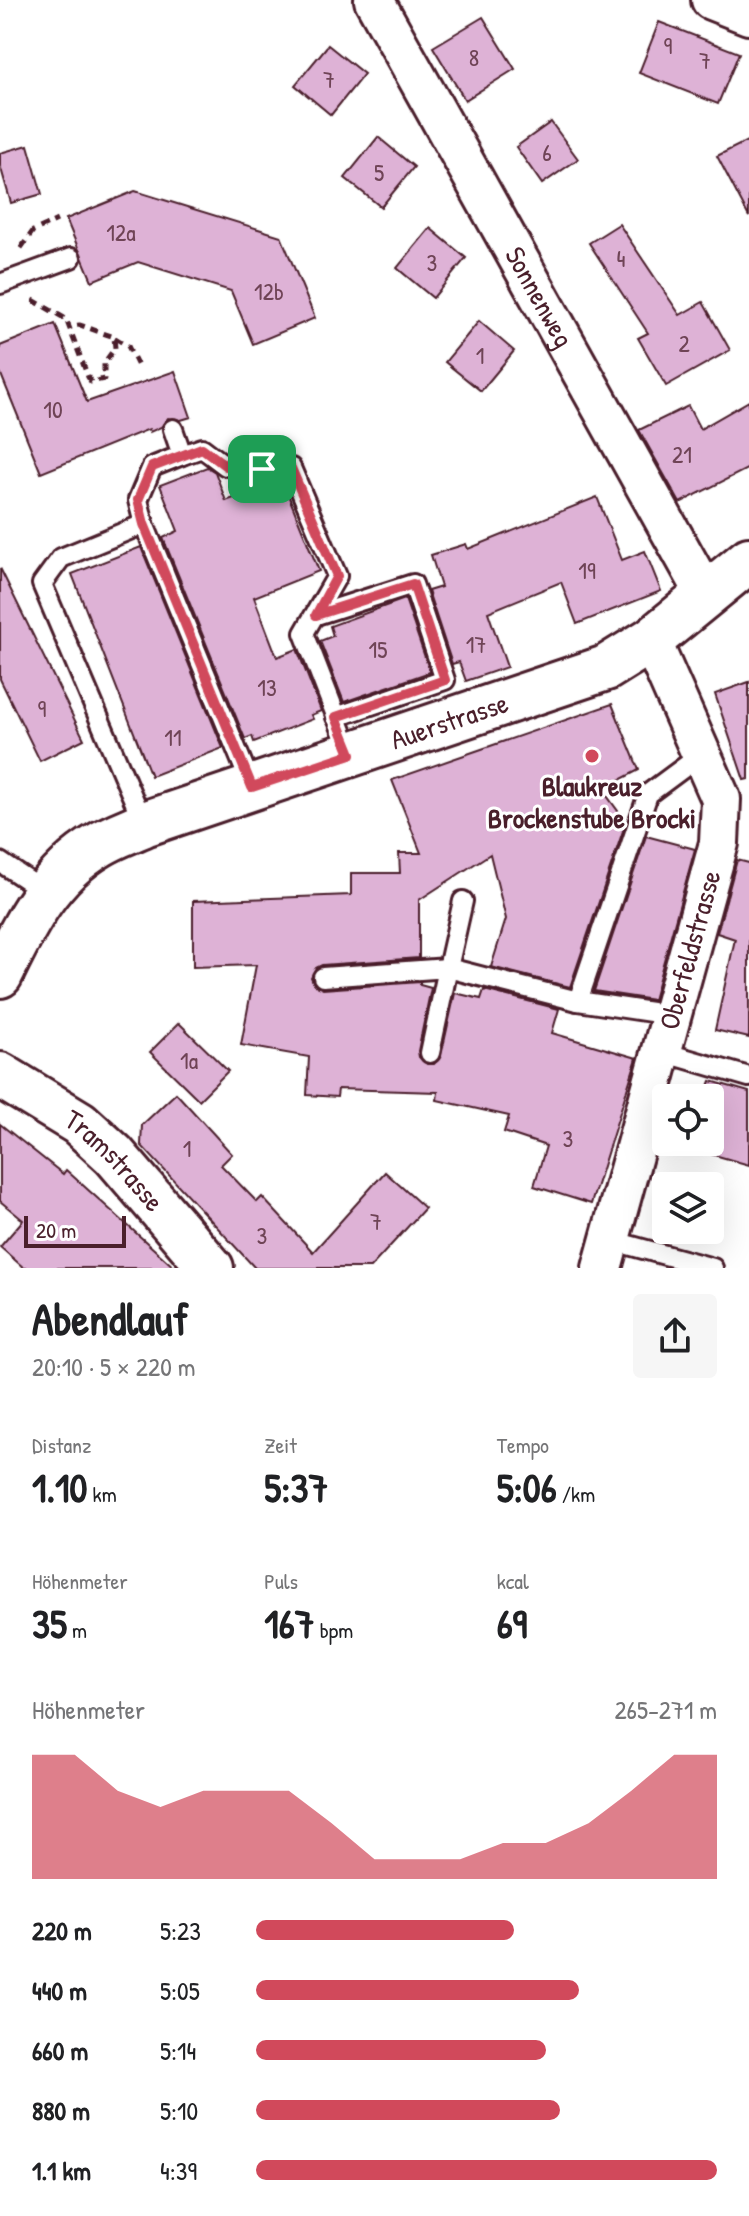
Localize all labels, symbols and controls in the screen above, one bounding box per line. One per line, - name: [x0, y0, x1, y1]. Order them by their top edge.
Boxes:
- house number: 9: [664, 29, 673, 61]
- house number: 8: [469, 41, 479, 73]
- house number: 7: [699, 44, 711, 76]
- house number: 7: [323, 63, 335, 95]
- house number: 6: [542, 136, 552, 168]
- house number: 5: [374, 156, 384, 188]
- house number: 12a: [106, 216, 136, 248]
- street label: Sonnenweg: [496, 240, 583, 354]
- house number: 4: [617, 242, 626, 274]
- house number: 3: [427, 246, 437, 278]
- house number: 12b: [254, 275, 284, 307]
- house number: 2: [678, 327, 690, 359]
- house number: 1: [476, 339, 484, 371]
- house number: 10: [43, 393, 63, 425]
- pin: [228, 435, 296, 503]
- house number: 21: [672, 438, 692, 470]
- icon: arrive: [240, 447, 284, 491]
- house number: 19: [578, 554, 596, 586]
- house number: 17: [466, 628, 486, 660]
- house number: 15: [369, 633, 387, 665]
- house number: 13: [257, 671, 277, 703]
- street label: Auerstrasse: [386, 683, 513, 758]
- house number: 9: [38, 692, 47, 724]
- house number: 11: [164, 721, 182, 753]
- marker: Blaukreuz Brockenstube Brocki: [583, 747, 601, 765]
- place label: Blaukreuz Brockenstube Brocki: [488, 767, 696, 837]
- street label: Oberfeldstrasse: [650, 866, 730, 1034]
- house number: 1a: [180, 1044, 198, 1076]
- map controls: [652, 1084, 724, 1244]
- button: locate: [652, 1084, 724, 1156]
- street label: Tramstrasse: [58, 1100, 173, 1219]
- house number: 3: [563, 1122, 573, 1154]
- house number: 1: [183, 1132, 191, 1164]
- button: layers: [652, 1172, 724, 1244]
- house number: 7: [370, 1205, 382, 1237]
- scale bar: [24, 1212, 126, 1248]
- text: 20 m: [36, 1215, 76, 1245]
- house number: 3: [257, 1219, 267, 1251]
- text: Abendlauf: [32, 1289, 189, 1349]
- button: share: [633, 1294, 717, 1378]
- text: 20:10 · 5 × 220 m: [32, 1349, 195, 1384]
- text: Distanz: [32, 1430, 91, 1460]
- text: Zeit: [264, 1430, 297, 1460]
- text: Tempo: [497, 1430, 549, 1460]
- text: 1.10: [32, 1460, 88, 1514]
- text: 5:37: [264, 1460, 328, 1514]
- text: 5:06: [497, 1460, 557, 1514]
- text: km: [88, 1479, 117, 1509]
- text: /km: [557, 1479, 595, 1509]
- text: Höhenmeter: [32, 1566, 128, 1596]
- text: Puls: [264, 1566, 298, 1596]
- text: kcal: [497, 1566, 529, 1596]
- text: 35: [32, 1596, 67, 1650]
- text: 167: [264, 1596, 315, 1650]
- text: 69: [497, 1596, 527, 1650]
- text: m: [67, 1615, 87, 1645]
- text: bpm: [315, 1615, 353, 1645]
- text: Höhenmeter: [32, 1692, 145, 1727]
- text: 265–271 m: [614, 1692, 717, 1727]
- text: 220 m: [32, 1913, 92, 1948]
- text: 5:23: [160, 1913, 201, 1948]
- text: 440 m: [32, 1973, 87, 2008]
- text: 5:05: [160, 1973, 200, 2008]
- text: 660 m: [32, 2033, 88, 2068]
- text: 5:14: [160, 2033, 196, 2068]
- text: 880 m: [32, 2093, 90, 2128]
- text: 5:10: [160, 2093, 198, 2128]
- text: 1.1 km: [32, 2153, 91, 2188]
- text: 4:39: [160, 2153, 197, 2188]

